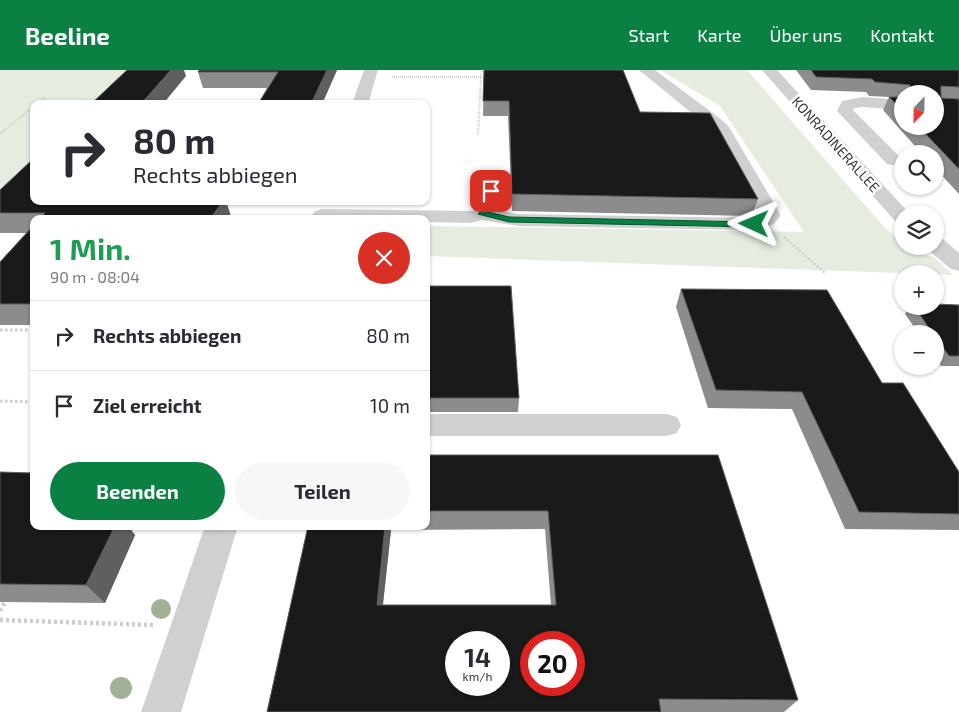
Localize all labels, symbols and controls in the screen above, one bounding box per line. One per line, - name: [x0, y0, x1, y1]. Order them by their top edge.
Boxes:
- text: Beeline: [25, 21, 110, 50]
- text: Start: [628, 24, 669, 46]
- text: Karte: [697, 24, 742, 46]
- text: Über uns: [770, 24, 842, 46]
- text: Kontakt: [870, 24, 934, 46]
- north arrow: [894, 85, 944, 135]
- map controls: [894, 85, 944, 375]
- street label: KONRADINERALLEE: [789, 93, 883, 195]
- text: 80 m: [133, 119, 215, 161]
- icon: right: [50, 120, 115, 185]
- button: search: [894, 145, 944, 195]
- text: Rechts abbiegen: [133, 161, 298, 187]
- pin: [470, 170, 512, 212]
- icon: arrive: [477, 177, 505, 205]
- position arrow: [727, 197, 779, 249]
- button: layers: [894, 205, 944, 255]
- text: 1 Min.: [50, 230, 131, 266]
- button: close: [358, 232, 410, 284]
- button: +: [894, 265, 944, 315]
- text: 90 m · 08:04: [50, 267, 140, 286]
- icon: right: [50, 322, 78, 350]
- text: Rechts abbiegen: [93, 324, 241, 347]
- text: 80 m: [366, 324, 410, 347]
- button: −: [894, 325, 944, 375]
- icon: arrive: [50, 392, 78, 420]
- text: Ziel erreicht: [93, 394, 202, 417]
- text: 10 m: [370, 394, 410, 417]
- button: Beenden: [50, 462, 225, 520]
- button: Teilen: [235, 462, 410, 520]
- speed limit sign: 20: [520, 631, 585, 696]
- text: 14: [464, 642, 491, 672]
- text: km/h: [463, 669, 492, 683]

